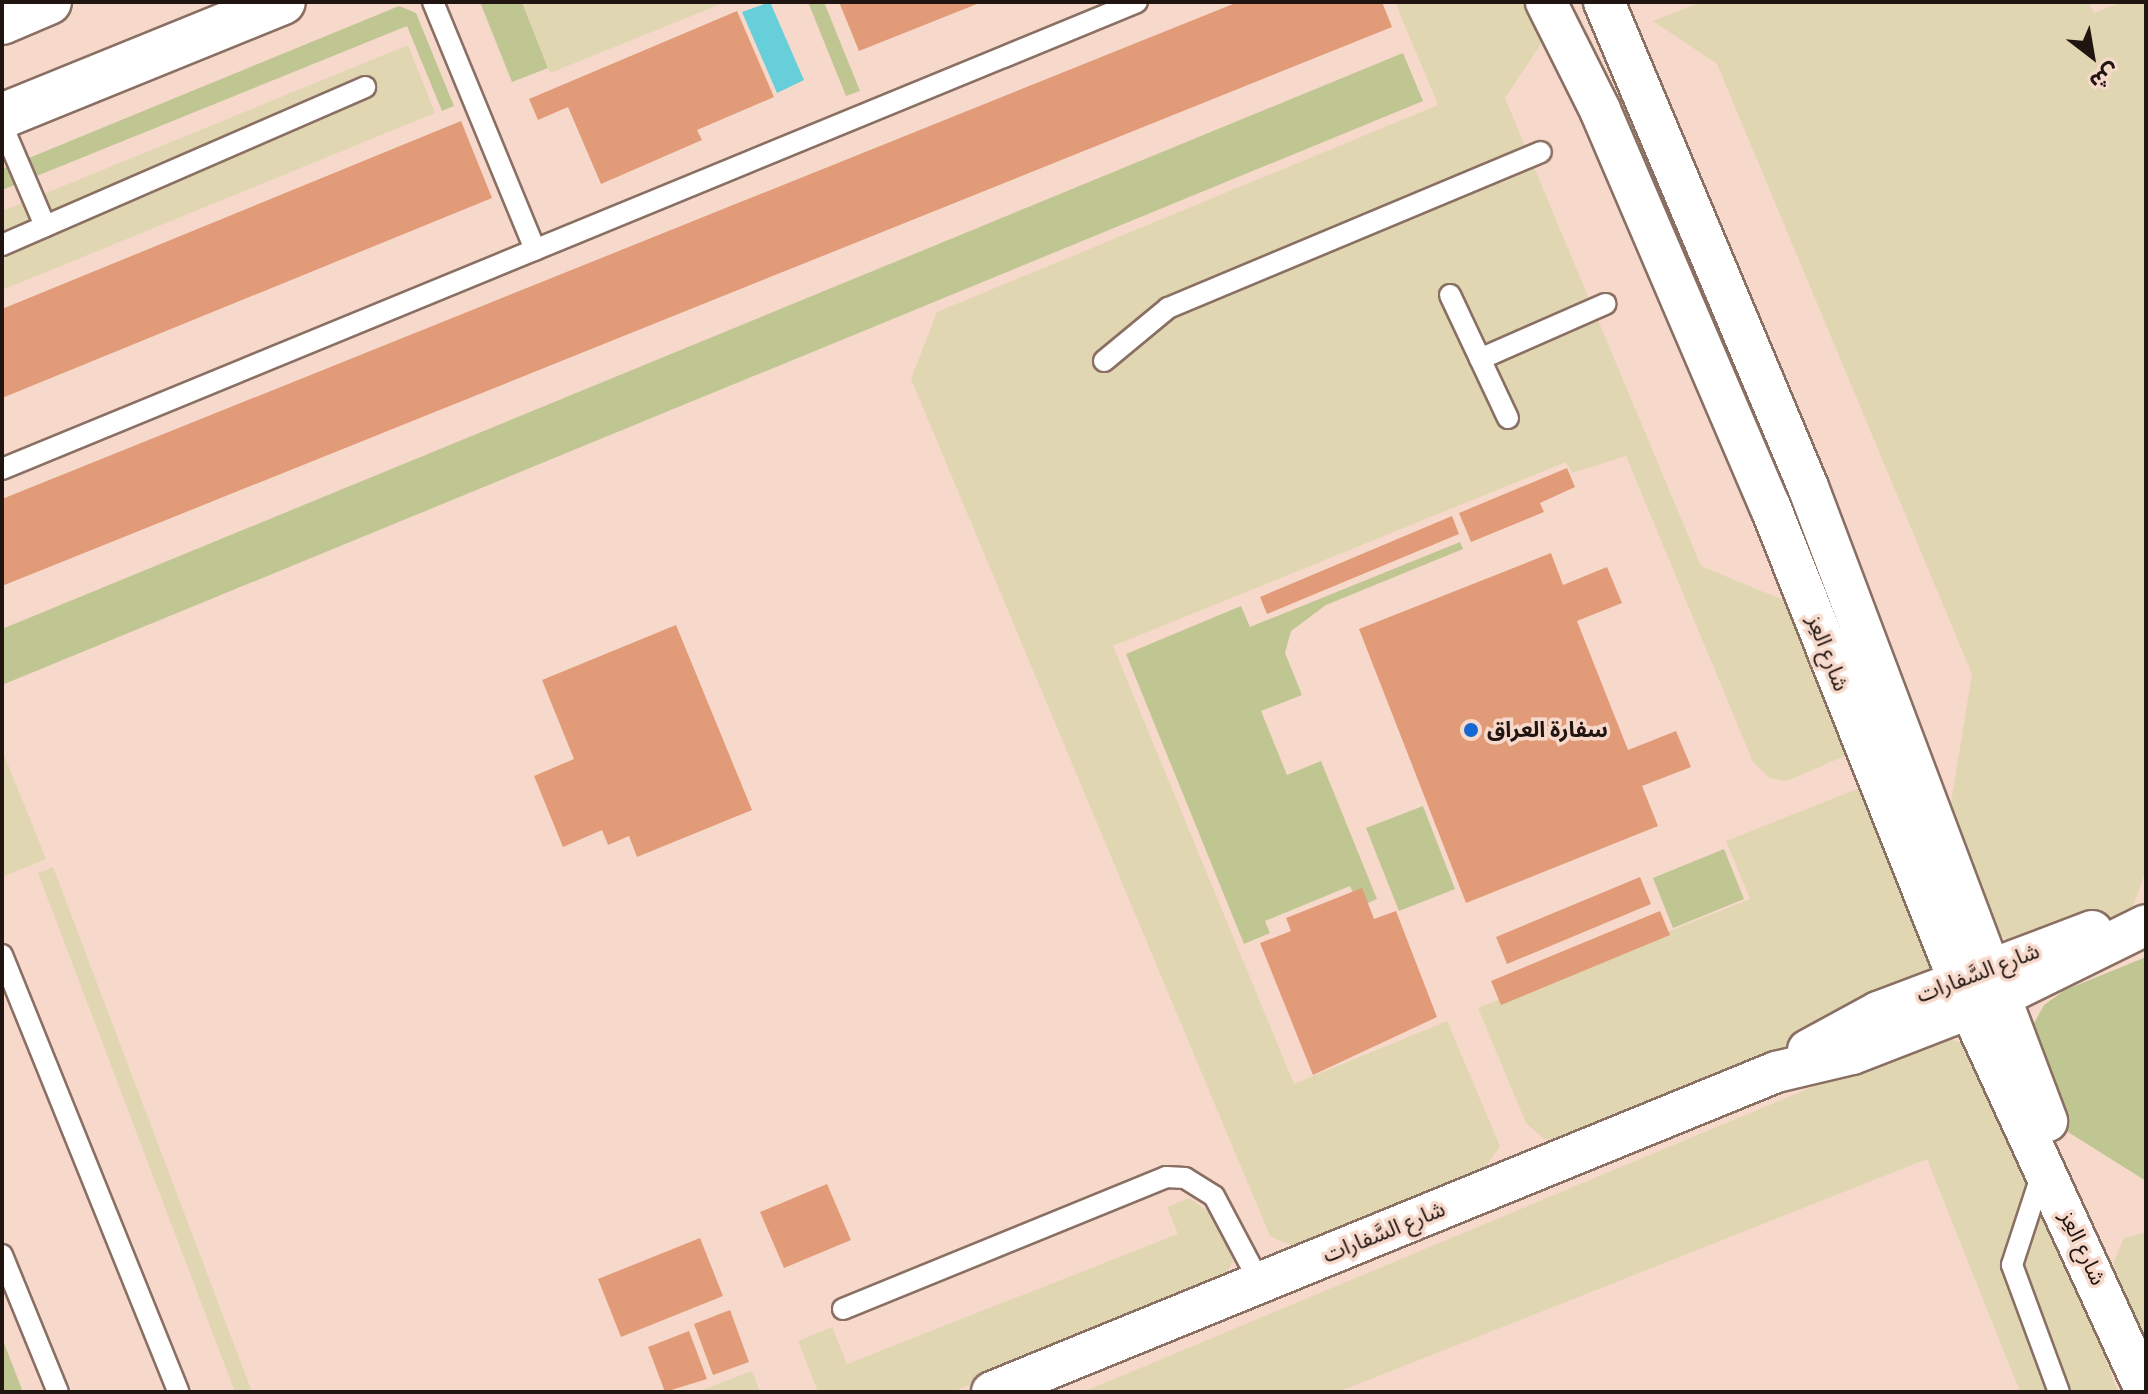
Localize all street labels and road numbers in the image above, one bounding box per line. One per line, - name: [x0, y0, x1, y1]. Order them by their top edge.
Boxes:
- street label: شارع العِز: [1801, 611, 1855, 695]
- street label: شارع السَّفارات: [1913, 937, 2043, 1009]
- street label: شارع السَّفارات: [1319, 1195, 1449, 1269]
- street label: شارع العِز: [2054, 1207, 2112, 1289]

